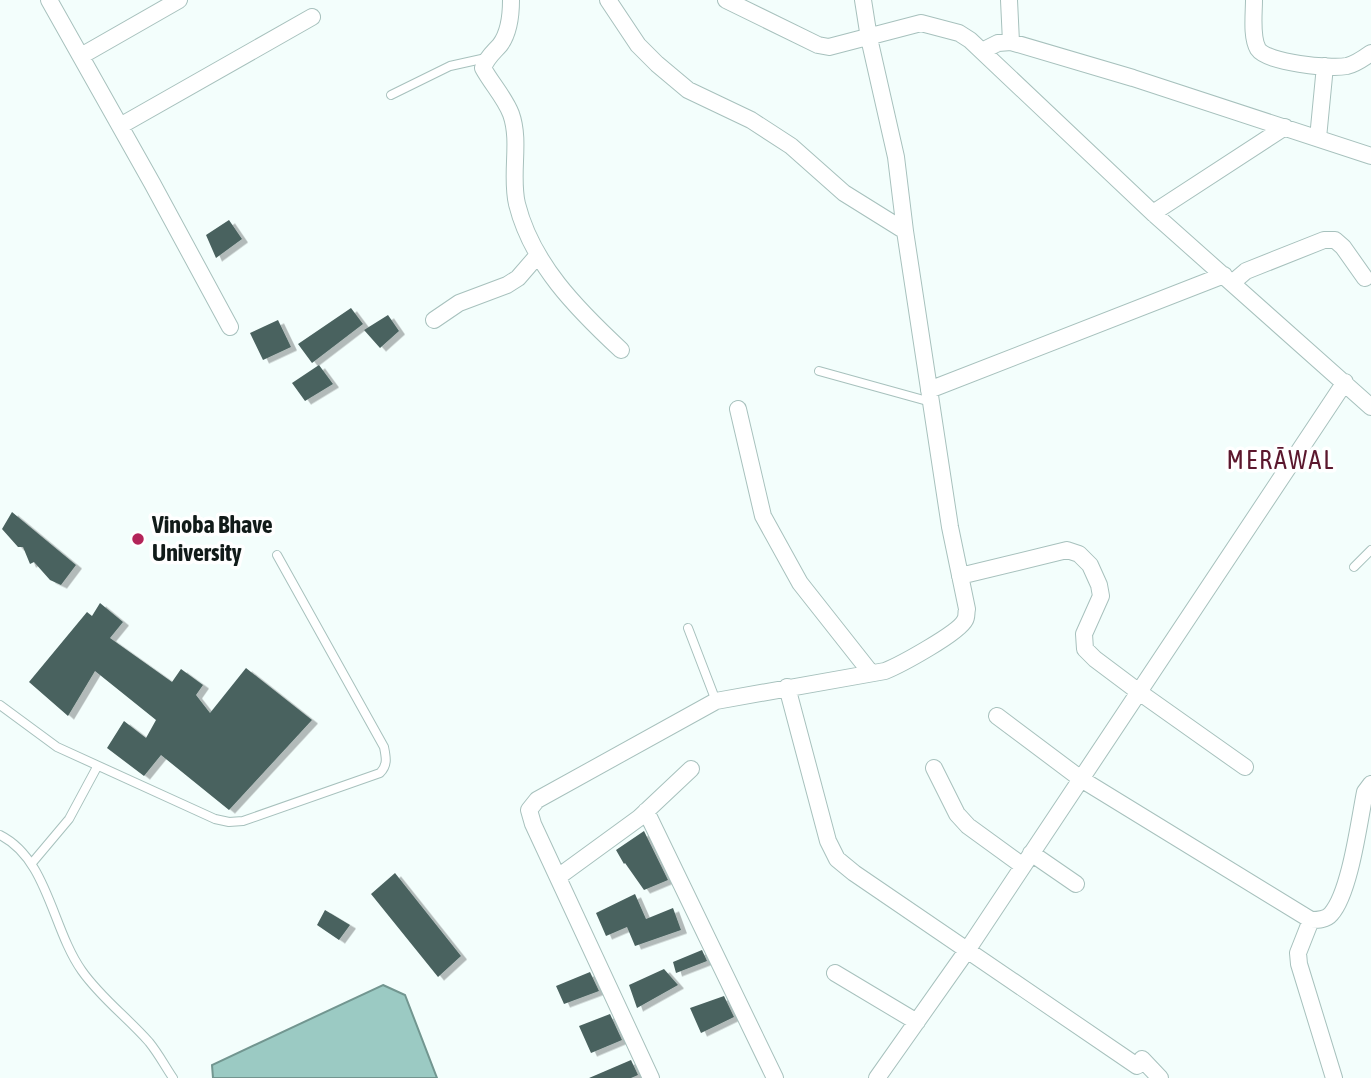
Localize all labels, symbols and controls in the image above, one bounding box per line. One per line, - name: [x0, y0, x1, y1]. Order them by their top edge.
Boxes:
- district label: MERĀWAL: [1227, 445, 1335, 475]
- place label: Vinoba Bhave University: [151, 511, 273, 566]
- marker: Vinoba Bhave University: [130, 531, 146, 547]

